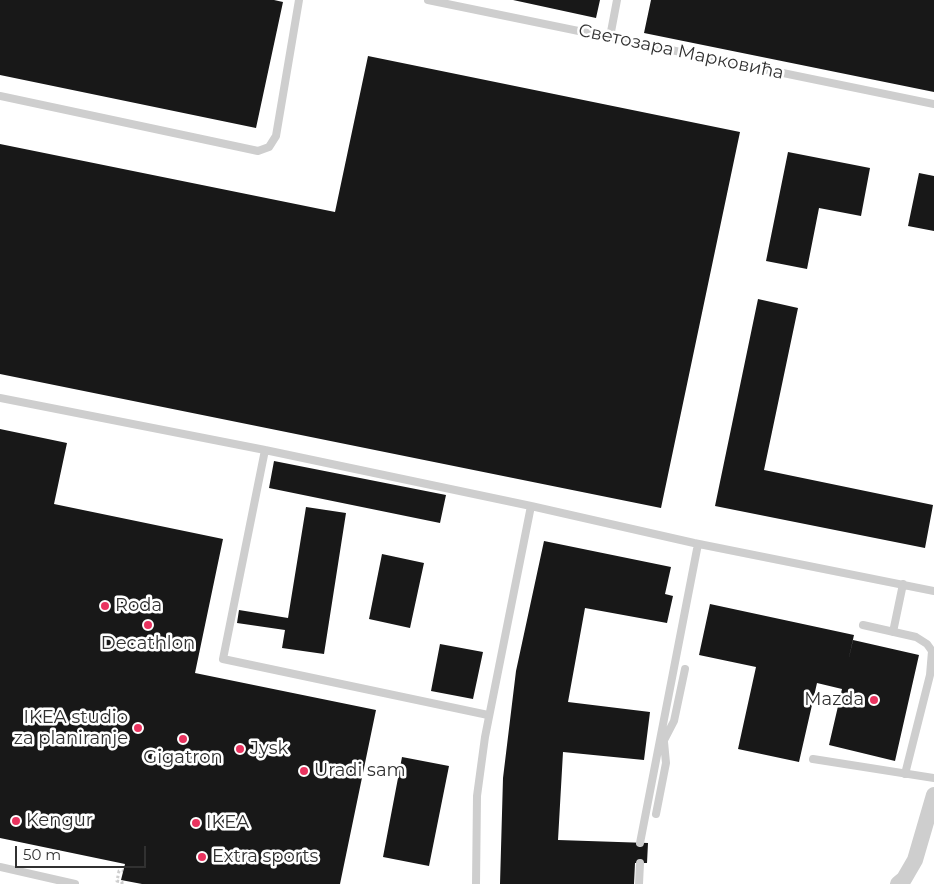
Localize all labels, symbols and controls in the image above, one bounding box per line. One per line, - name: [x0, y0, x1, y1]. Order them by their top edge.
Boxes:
- street label: Светозара Марковића: [576, 20, 786, 84]
- place label: Roda: [115, 595, 162, 617]
- marker: Roda: [99, 600, 111, 612]
- marker: Decathlon: [142, 619, 154, 631]
- place label: Decathlon: [101, 633, 195, 655]
- place label: Mazda: [804, 689, 864, 711]
- marker: Mazda: [868, 694, 880, 706]
- place label: IKEA studio za planiranje: [14, 707, 128, 750]
- marker: IKEA studio za planiranje: [132, 722, 144, 734]
- marker: Gigatron: [177, 733, 189, 745]
- place label: Jysk: [250, 738, 288, 760]
- marker: Jysk: [234, 743, 246, 755]
- place label: Gigatron: [143, 747, 223, 769]
- place label: Uradi sam: [314, 760, 406, 782]
- marker: Uradi sam: [298, 765, 310, 777]
- place label: Kengur: [26, 810, 93, 832]
- place label: IKEA: [206, 812, 249, 834]
- marker: Kengur: [10, 815, 22, 827]
- marker: IKEA: [190, 817, 202, 829]
- scale bar: [18, 836, 149, 868]
- text: 50 m: [23, 845, 61, 864]
- place label: Extra sports: [212, 846, 318, 868]
- marker: Extra sports: [196, 851, 208, 863]

